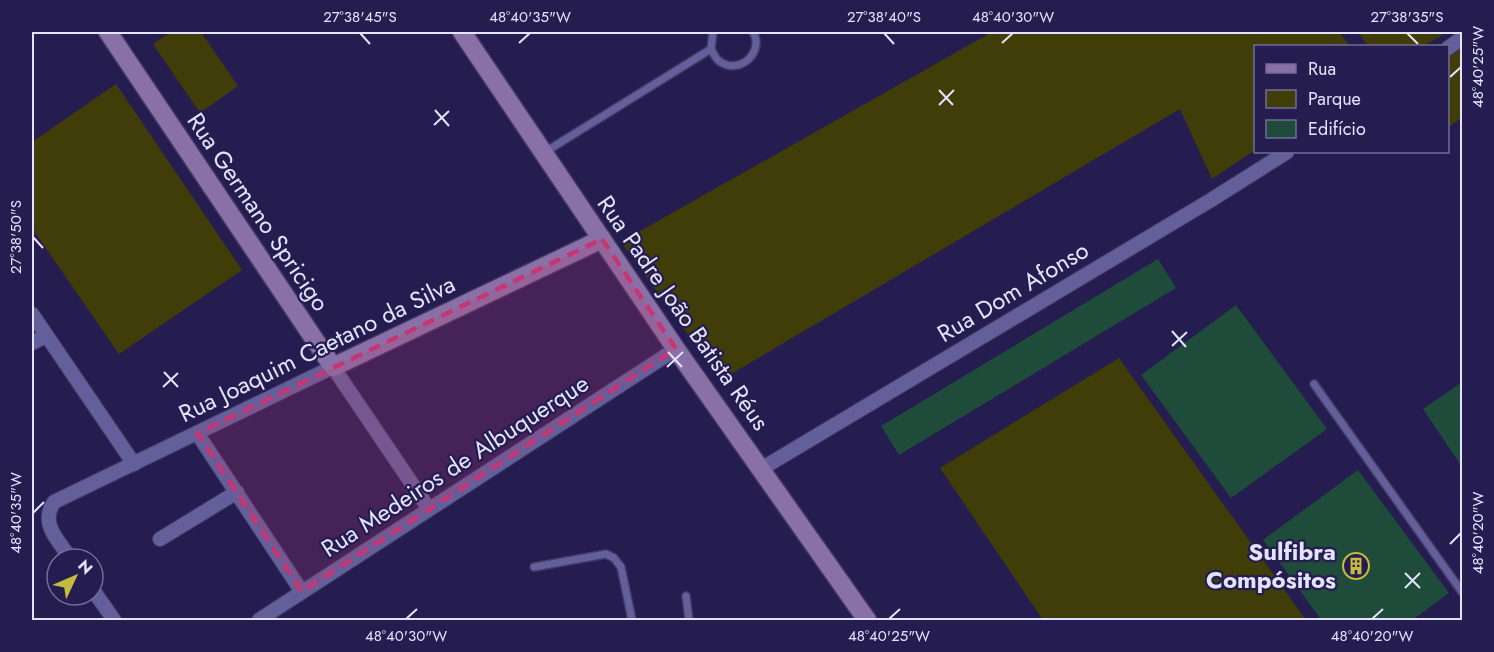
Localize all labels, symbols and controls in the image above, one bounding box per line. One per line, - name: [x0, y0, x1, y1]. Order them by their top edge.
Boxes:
- text: 27°38'45"S: [323, 6, 397, 28]
- text: 48°40'35"W: [489, 6, 571, 28]
- text: 27°38'40"S: [847, 6, 921, 28]
- text: 48°40'30"W: [972, 6, 1054, 28]
- text: 27°38'35"S: [1370, 6, 1444, 28]
- text: 48°40'25"W: [1467, 26, 1489, 108]
- legend: [1254, 45, 1449, 153]
- text: Rua: [1308, 56, 1336, 82]
- text: Parque: [1308, 86, 1361, 112]
- street label: Rua Germano Spricigo: [179, 105, 338, 318]
- text: Edifício: [1308, 116, 1366, 142]
- street label: Rua Padre João Batista Réus: [589, 188, 778, 437]
- text: 27°38'50"S: [5, 200, 27, 274]
- street label: Rua Dom Afonso: [930, 232, 1095, 351]
- street label: Rua Joaquim Caetano da Silva: [173, 266, 461, 431]
- street label: Rua Medeiros de Albuquerque: [314, 366, 595, 565]
- text: 48°40'35"W: [5, 472, 27, 554]
- text: 48°40'20"W: [1467, 492, 1489, 574]
- place label: Sulfibra Compósitos: [1206, 534, 1336, 597]
- north arrow: [45, 547, 105, 607]
- building icon: Sulfibra Compósitos: [1341, 551, 1371, 581]
- text: N: [73, 554, 98, 579]
- text: 48°40'30"W: [365, 625, 447, 647]
- text: 48°40'25"W: [848, 625, 930, 647]
- text: 48°40'20"W: [1331, 625, 1413, 647]

